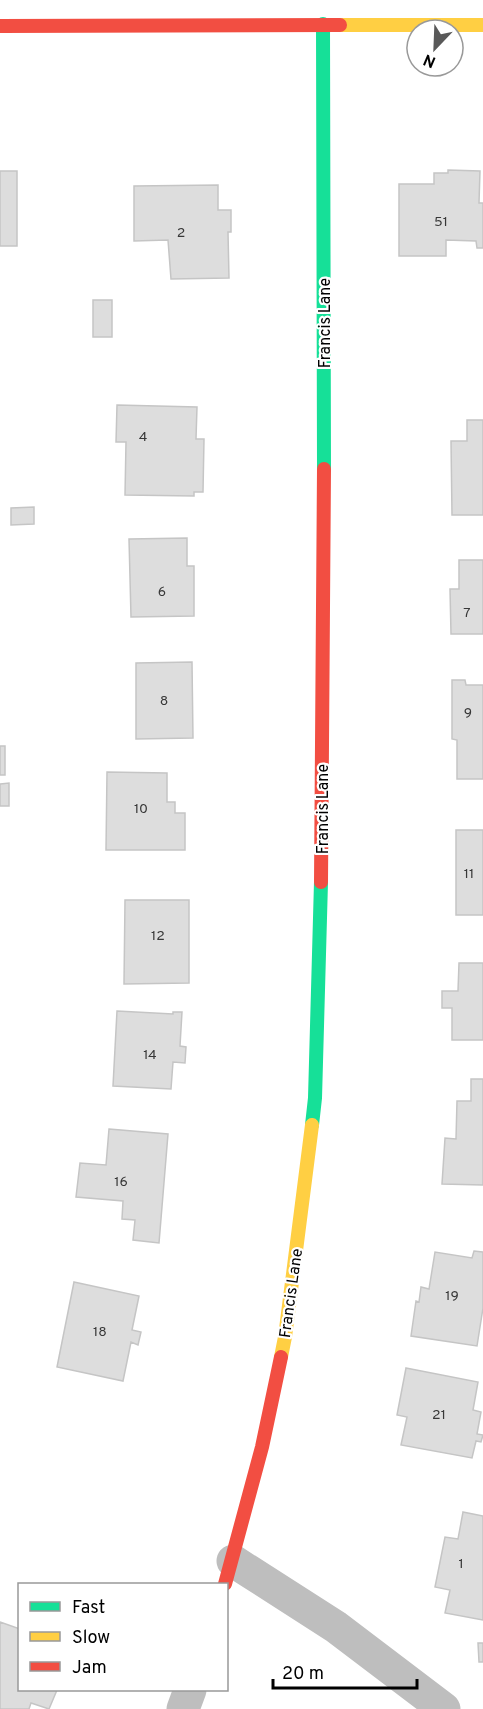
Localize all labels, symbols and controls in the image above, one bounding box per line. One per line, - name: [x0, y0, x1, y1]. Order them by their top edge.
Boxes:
- north arrow: [405, 18, 465, 78]
- text: N: [421, 49, 439, 71]
- house number: 51: [434, 214, 448, 231]
- house number: 2: [177, 225, 185, 242]
- street label: Francis Lane: [316, 278, 336, 368]
- house number: 4: [139, 429, 147, 446]
- house number: 6: [158, 584, 166, 601]
- house number: 7: [463, 605, 471, 622]
- house number: 8: [160, 693, 168, 710]
- house number: 9: [464, 705, 472, 722]
- street label: Francis Lane: [314, 764, 334, 854]
- house number: 10: [134, 801, 148, 818]
- house number: 11: [464, 866, 474, 883]
- house number: 12: [151, 928, 165, 945]
- house number: 14: [143, 1047, 157, 1064]
- house number: 16: [114, 1174, 128, 1191]
- street label: Francis Lane: [276, 1247, 308, 1339]
- house number: 19: [445, 1288, 459, 1305]
- house number: 18: [93, 1324, 107, 1341]
- house number: 21: [432, 1407, 446, 1424]
- house number: 1: [458, 1556, 464, 1573]
- legend: [18, 1583, 228, 1691]
- text: Fast: [72, 1597, 105, 1620]
- text: Slow: [72, 1627, 110, 1650]
- scale bar: [273, 1652, 417, 1690]
- text: Jam: [72, 1657, 107, 1680]
- text: 20 m: [282, 1663, 324, 1686]

